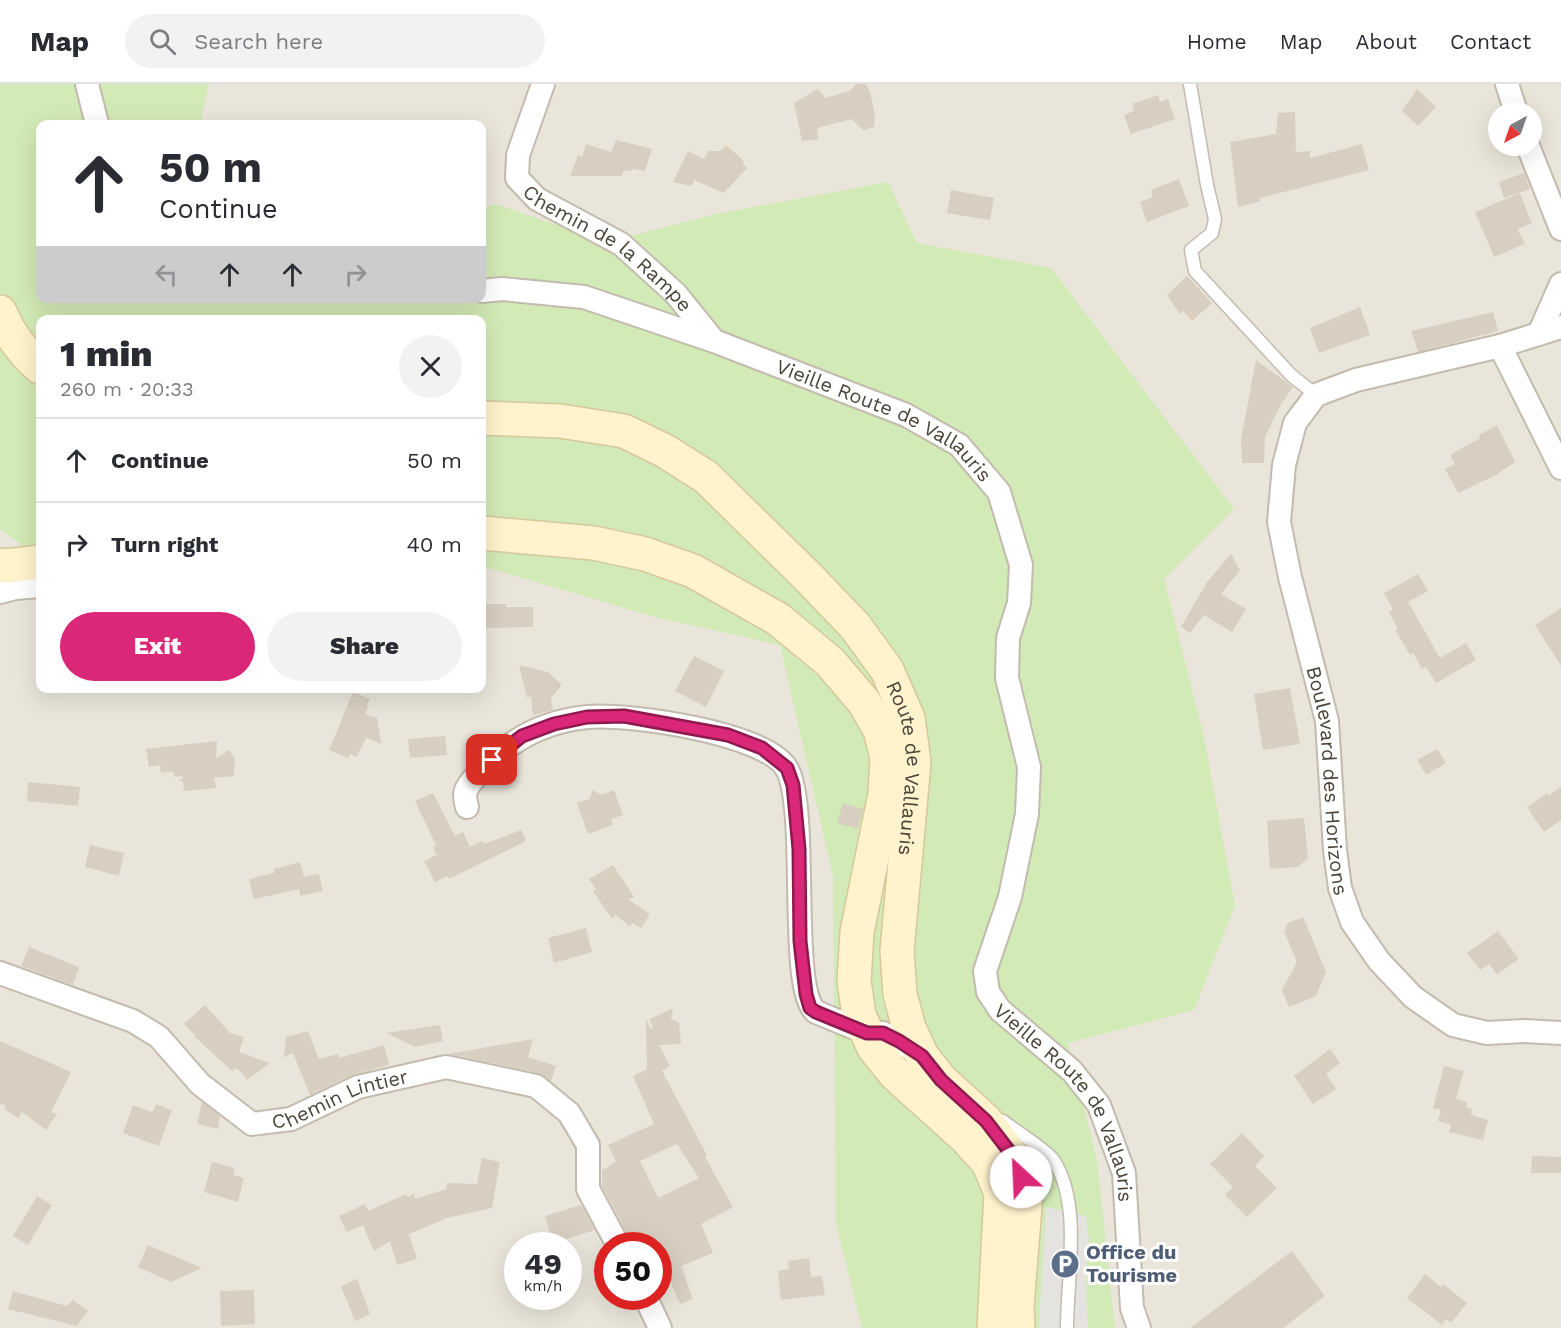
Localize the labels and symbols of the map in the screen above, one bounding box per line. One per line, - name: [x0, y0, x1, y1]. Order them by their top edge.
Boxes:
- north arrow: [1488, 102, 1542, 156]
- street label: Chemin de la Rampe: [518, 180, 697, 316]
- street label: Vieille Route de Vallauris: [773, 354, 997, 486]
- street label: Boulevard des Horizons: [1301, 664, 1354, 898]
- street label: Route de Vallauris: [881, 677, 927, 856]
- pin: [466, 734, 517, 785]
- street label: Vieille Route de Vallauris: [989, 998, 1138, 1202]
- street label: Chemin Lintier: [270, 1064, 410, 1133]
- position arrow: [989, 1145, 1053, 1209]
- speed limit sign: 50: [594, 1232, 672, 1310]
- place label: Office du Tourisme: [1086, 1240, 1177, 1287]
- parking icon: Office du Tourisme: [1049, 1248, 1081, 1280]

